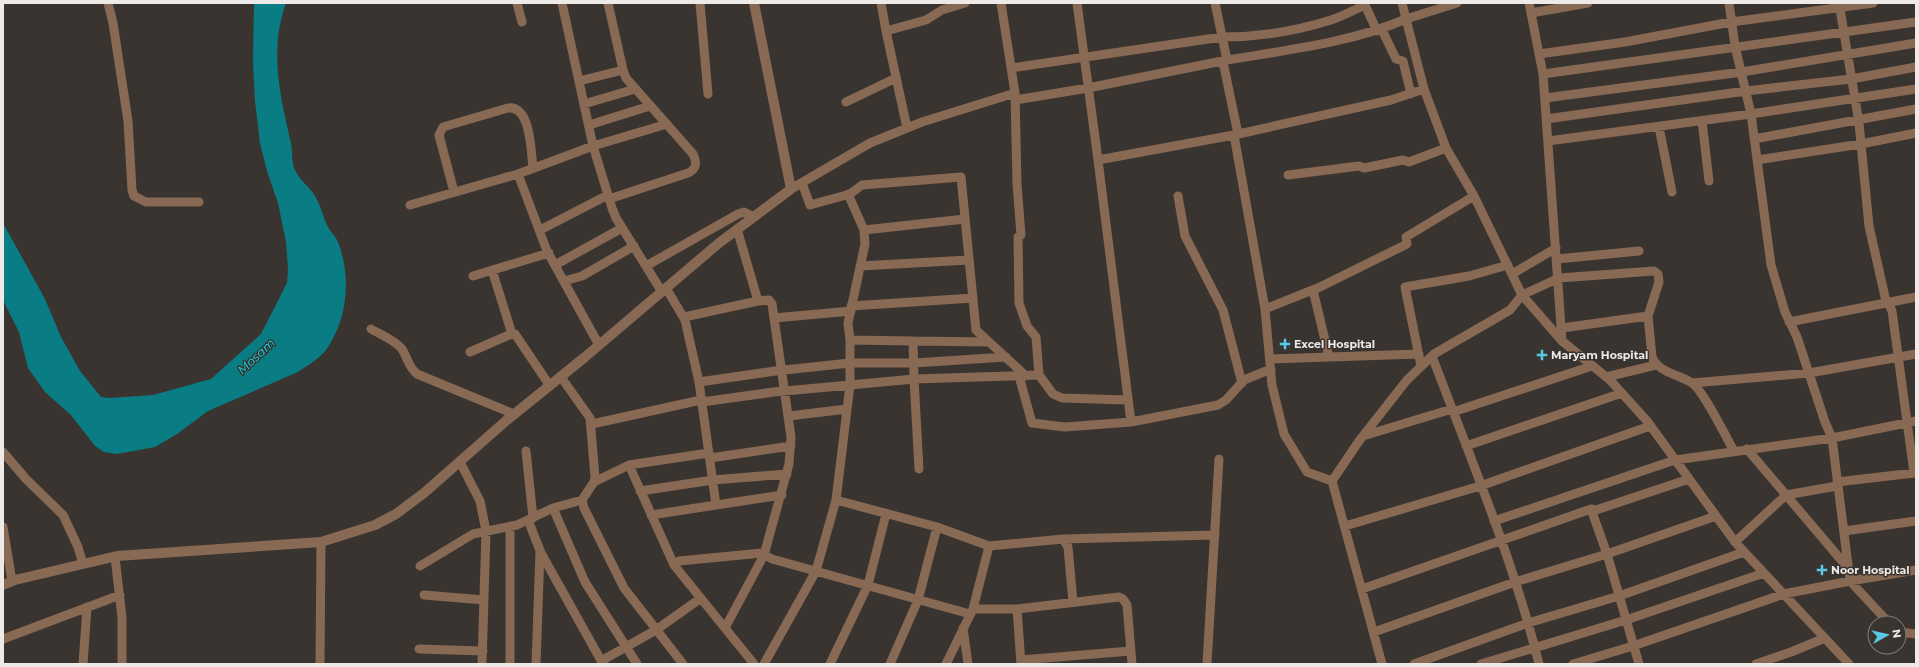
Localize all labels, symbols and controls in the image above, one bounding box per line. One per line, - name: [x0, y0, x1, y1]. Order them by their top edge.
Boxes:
- water label: Mosam: [234, 335, 278, 377]
- place label: Excel Hospital: [1294, 337, 1375, 351]
- marker: Excel Hospital: [1279, 338, 1291, 350]
- place label: Maryam Hospital: [1551, 348, 1648, 362]
- marker: Maryam Hospital: [1536, 349, 1548, 361]
- place label: Noor Hospital: [1831, 563, 1910, 577]
- marker: Noor Hospital: [1816, 564, 1828, 576]
- north arrow: [1867, 615, 1907, 655]
- text: N: [1889, 628, 1904, 639]

